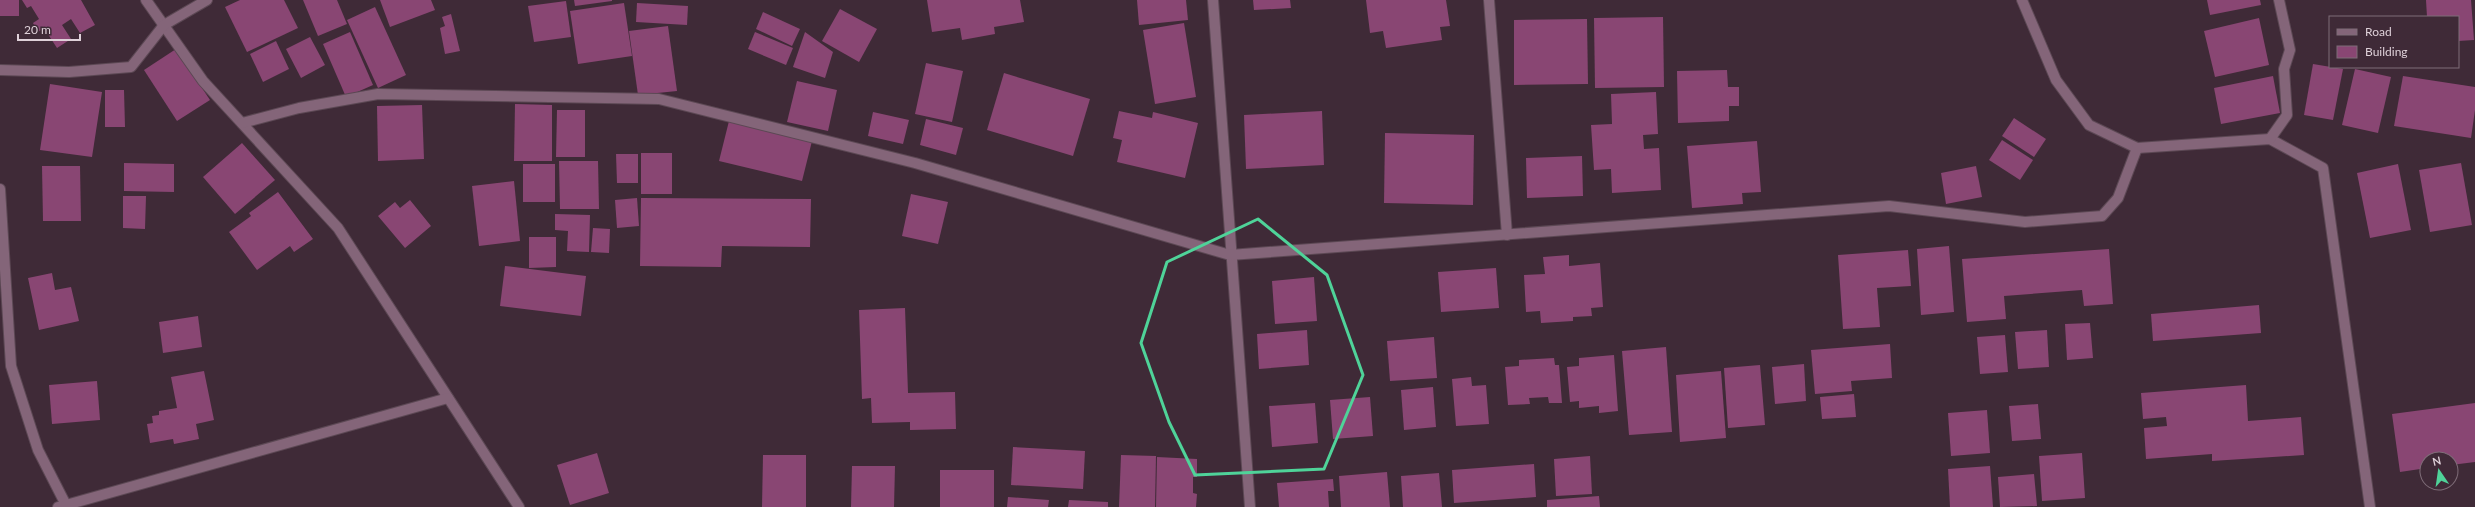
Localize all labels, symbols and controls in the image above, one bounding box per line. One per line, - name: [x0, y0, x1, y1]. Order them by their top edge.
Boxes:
- scale bar: [18, 16, 80, 42]
- legend: [2329, 16, 2459, 68]
- text: 20 m: [24, 22, 51, 37]
- text: Road: [2365, 24, 2392, 39]
- text: Building: [2365, 44, 2408, 59]
- north arrow: [2419, 451, 2459, 491]
- text: N: [2431, 453, 2442, 468]

